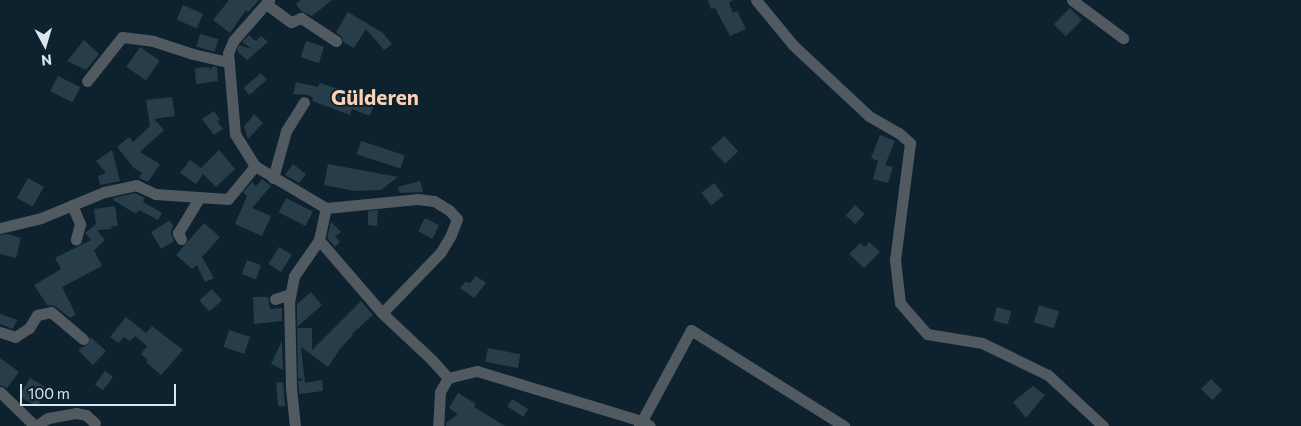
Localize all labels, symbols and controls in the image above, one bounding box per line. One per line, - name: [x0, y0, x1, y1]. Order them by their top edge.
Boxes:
- north arrow: [20, 20, 70, 70]
- text: N: [41, 51, 53, 69]
- district label: Gülderen: [331, 84, 419, 110]
- scale bar: [22, 374, 179, 406]
- text: 100 m: [28, 384, 70, 402]

